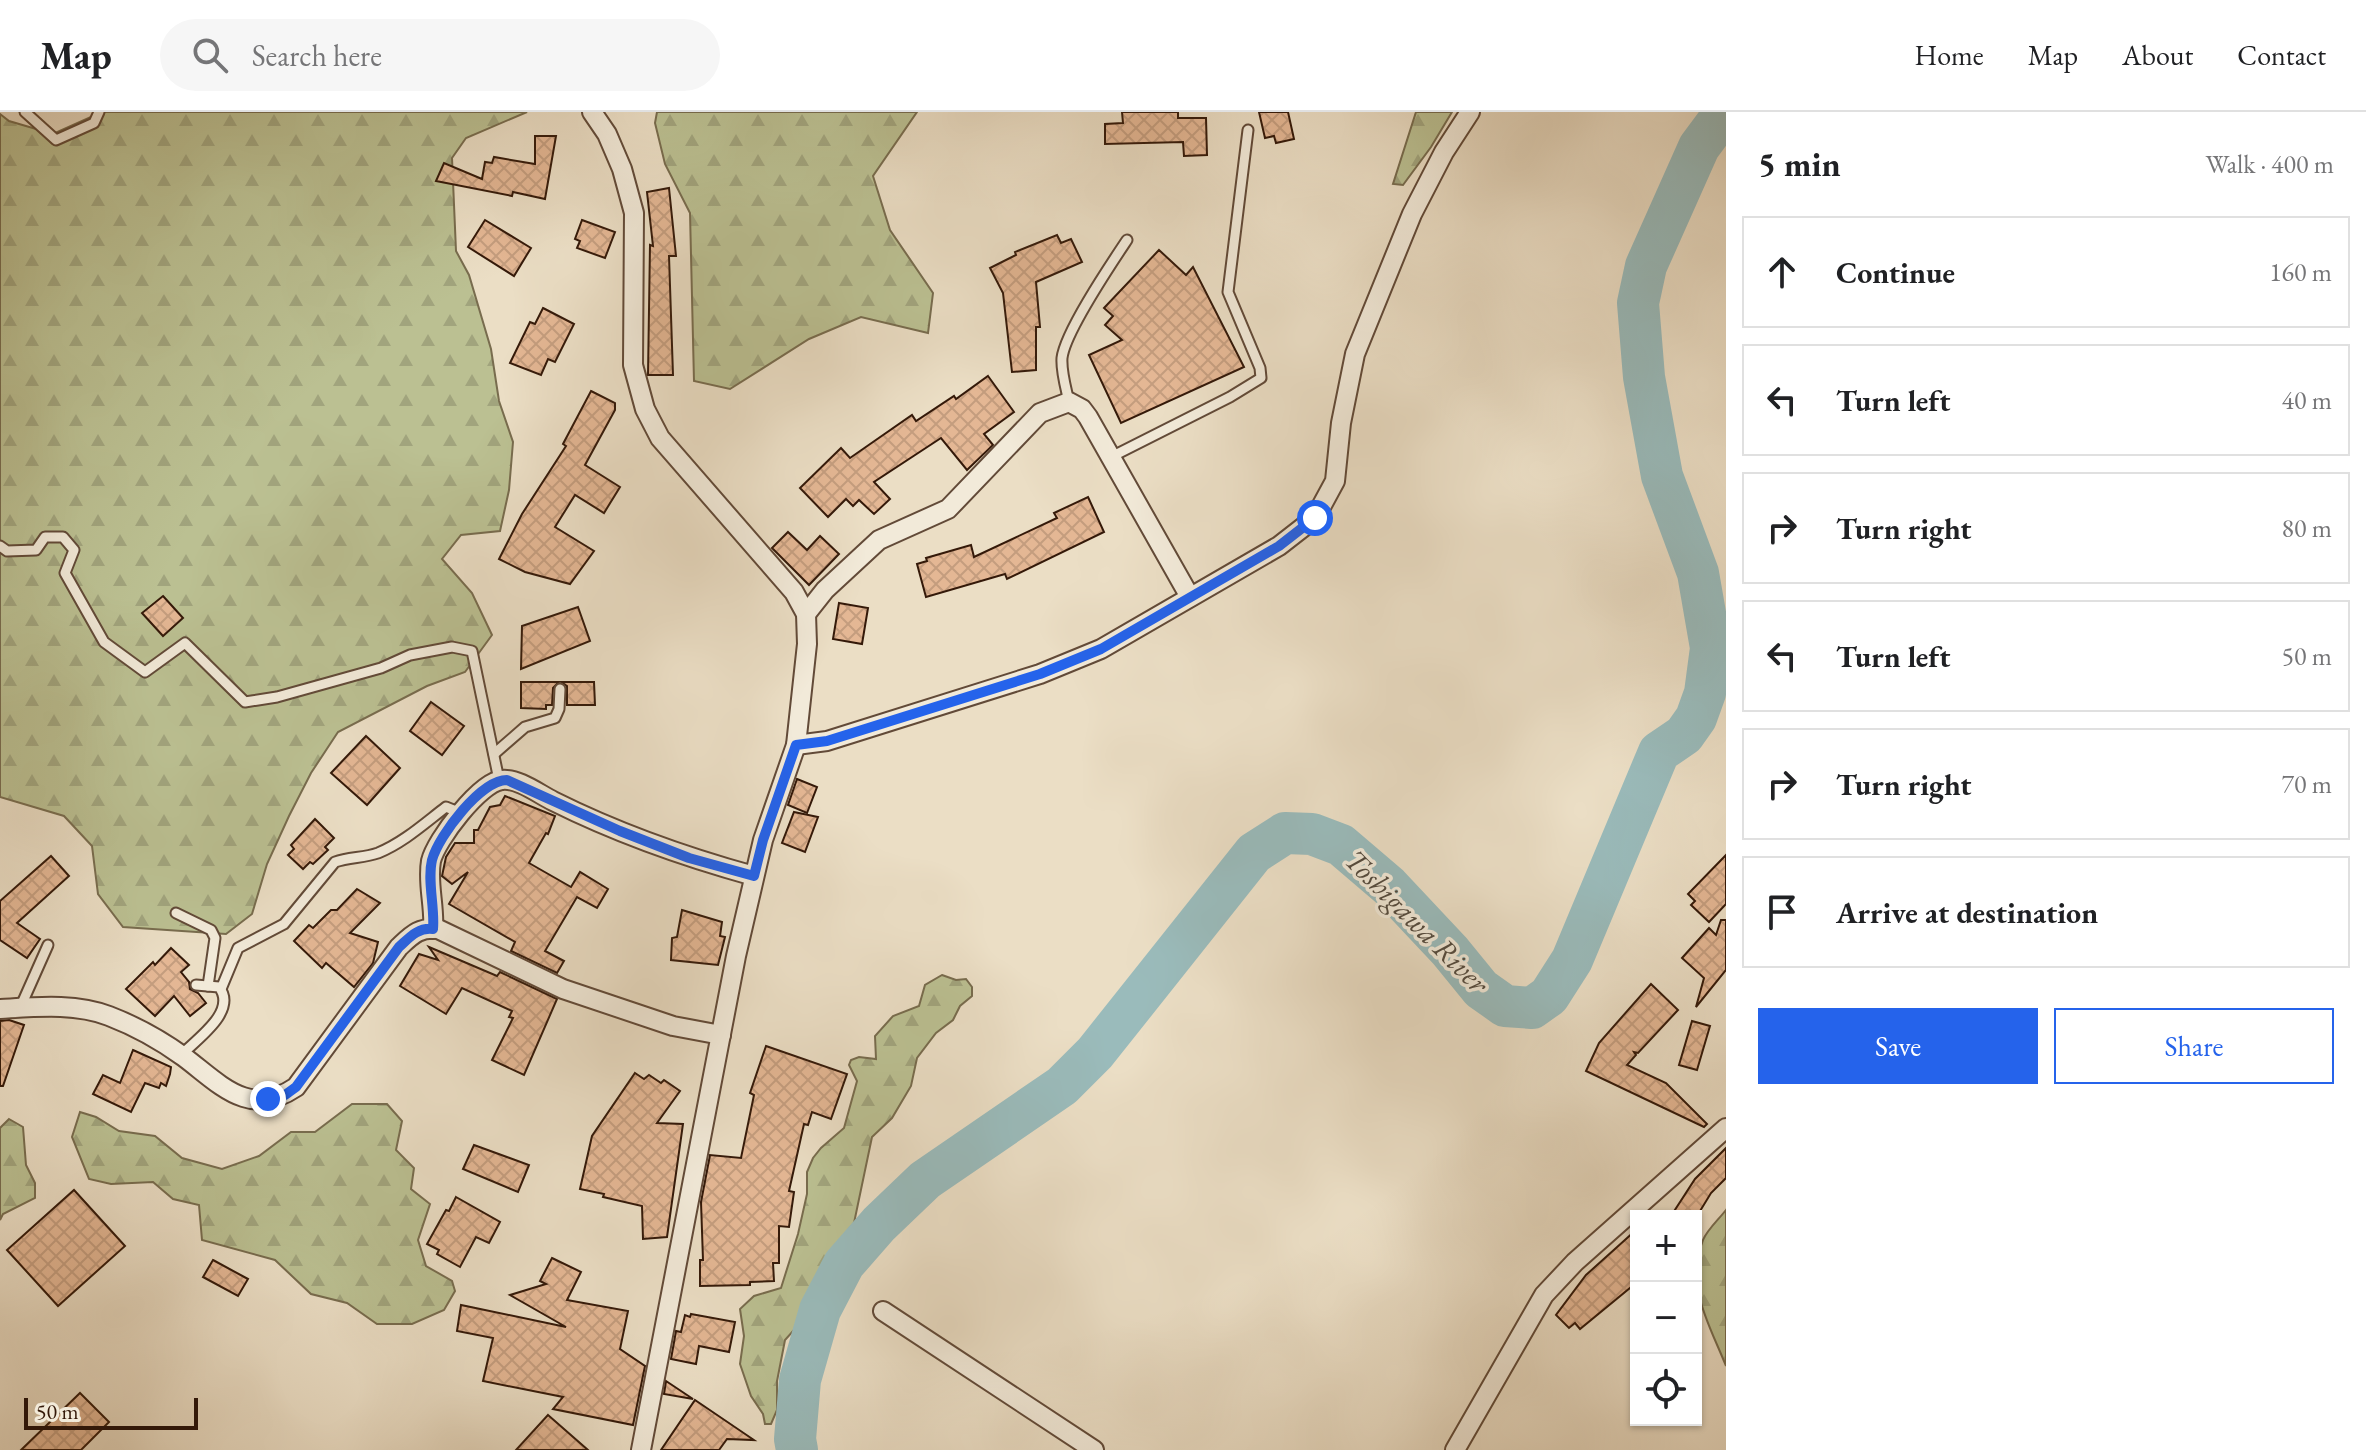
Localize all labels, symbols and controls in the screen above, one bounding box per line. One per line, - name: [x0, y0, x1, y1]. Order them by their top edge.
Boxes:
- search box: [160, 19, 720, 91]
- text: Map: [40, 31, 112, 80]
- icon: search: [188, 33, 232, 77]
- text: Search here: [252, 36, 382, 75]
- text: Home: [1914, 37, 1984, 73]
- text: Map: [2028, 37, 2078, 73]
- text: About: [2122, 37, 2193, 73]
- text: Contact: [2237, 37, 2326, 73]
- text: 5 min: [1758, 142, 1841, 186]
- text: Walk · 400 m: [2206, 147, 2334, 181]
- icon: ahead: [1760, 250, 1804, 294]
- text: Continue: [1836, 253, 1955, 292]
- text: 160 m: [2269, 255, 2332, 289]
- icon: left: [1760, 378, 1804, 422]
- text: Turn left: [1836, 381, 1950, 420]
- text: 40 m: [2282, 383, 2332, 417]
- route start: [1297, 500, 1333, 536]
- icon: right: [1760, 506, 1804, 550]
- text: Turn right: [1836, 509, 1972, 548]
- text: 80 m: [2282, 511, 2332, 545]
- icon: left: [1760, 634, 1804, 678]
- text: Turn left: [1836, 637, 1950, 676]
- text: 50 m: [2282, 639, 2332, 673]
- icon: right: [1760, 762, 1804, 806]
- text: Turn right: [1836, 765, 1972, 804]
- text: 70 m: [2282, 767, 2332, 801]
- water label: Toshigawa River: [1337, 841, 1499, 1003]
- icon: arrive: [1760, 890, 1804, 934]
- text: Arrive at destination: [1836, 893, 2098, 932]
- button: Save: [1758, 1008, 2038, 1084]
- button: Share: [2054, 1008, 2334, 1084]
- route end: [250, 1081, 286, 1117]
- map controls: [1630, 1210, 1702, 1426]
- button: +: [1630, 1210, 1702, 1282]
- button: −: [1630, 1282, 1702, 1354]
- button: locate: [1630, 1354, 1702, 1426]
- scale bar: [24, 1394, 198, 1430]
- text: 50 m: [36, 1397, 79, 1426]

